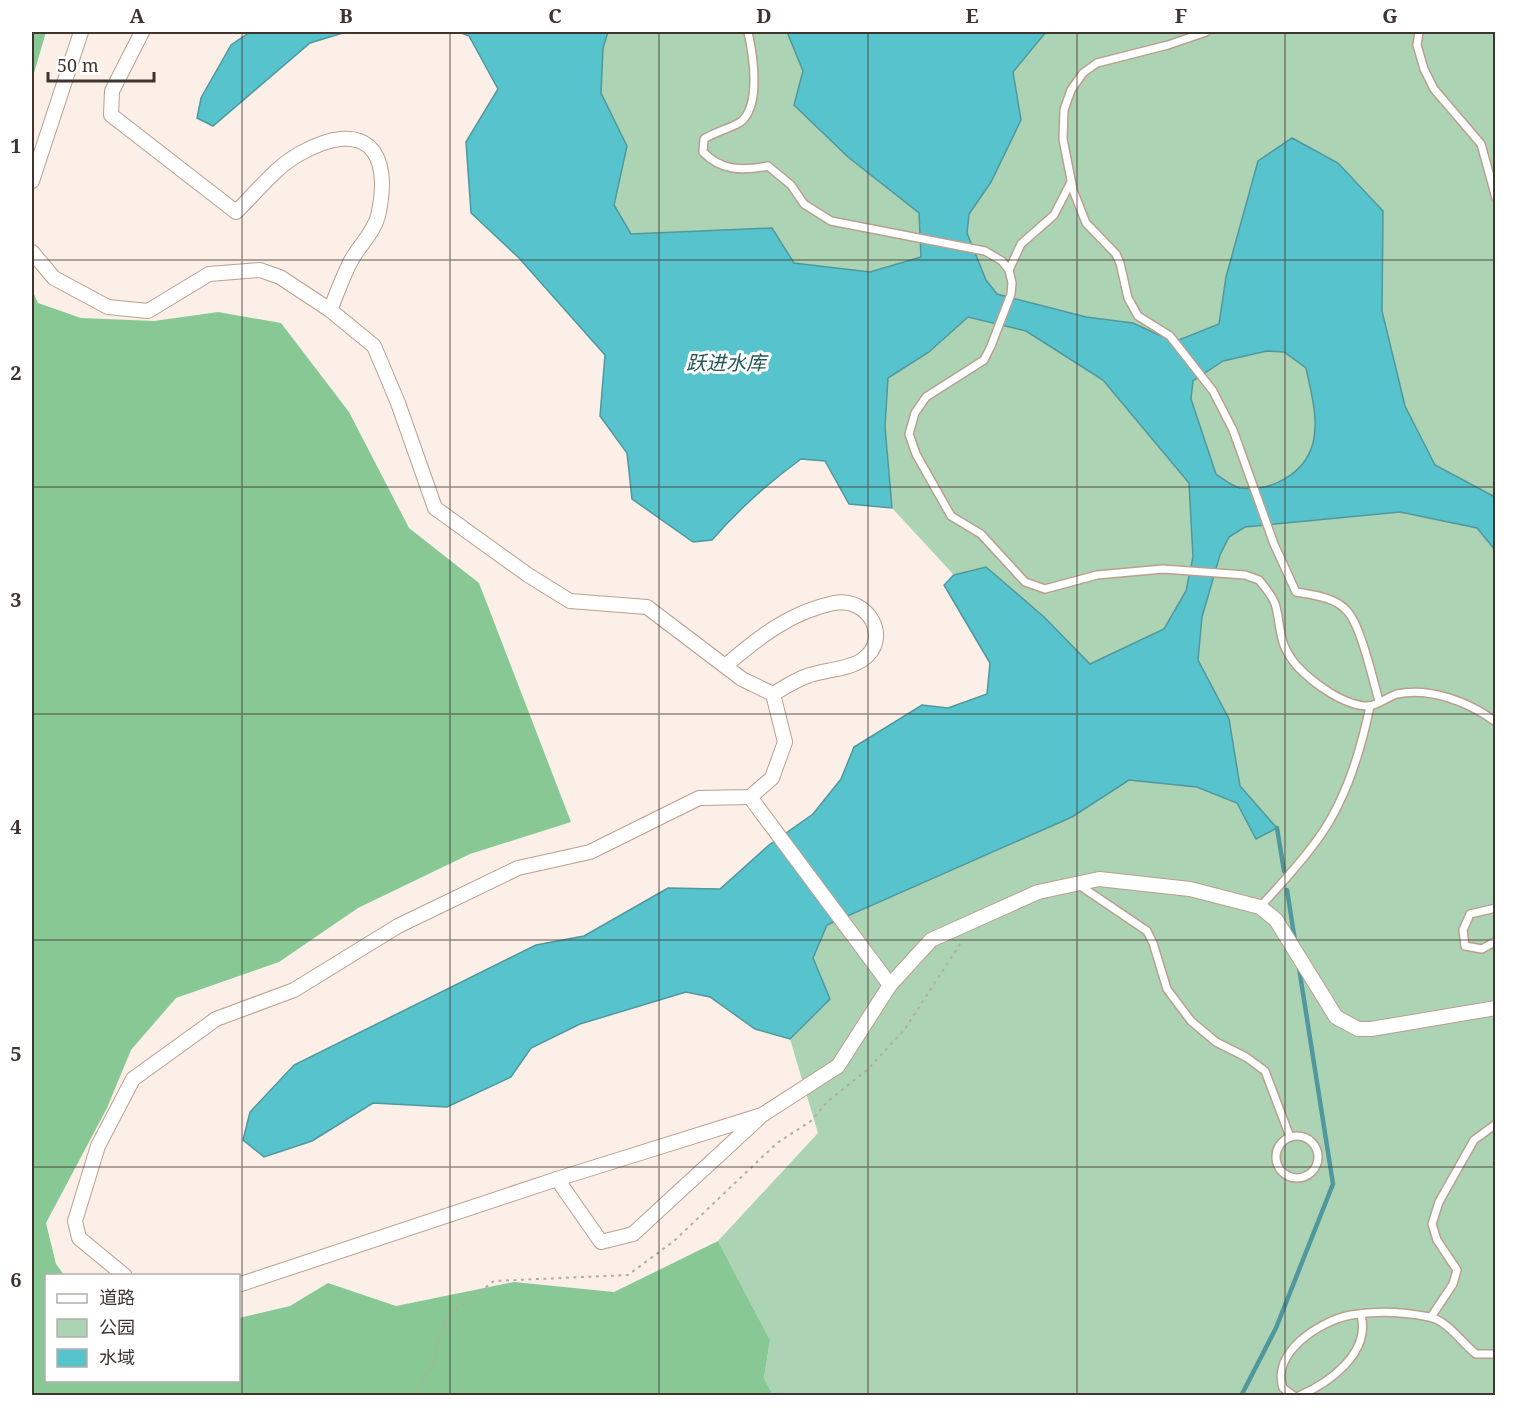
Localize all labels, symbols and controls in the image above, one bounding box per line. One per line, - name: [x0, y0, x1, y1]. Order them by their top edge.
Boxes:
- text: A: [129, 2, 145, 29]
- text: B: [339, 2, 353, 29]
- text: C: [548, 2, 562, 29]
- text: D: [756, 2, 772, 29]
- text: E: [965, 2, 979, 29]
- text: F: [1175, 2, 1187, 29]
- text: G: [1382, 2, 1398, 29]
- scale bar: [48, 45, 154, 83]
- text: 50 m: [57, 53, 99, 77]
- text: 1: [10, 132, 22, 159]
- water label: 跃进水库: [686, 349, 769, 376]
- text: 2: [10, 359, 22, 386]
- text: 3: [10, 586, 22, 613]
- text: 4: [10, 813, 22, 840]
- text: 5: [10, 1040, 22, 1067]
- text: 6: [10, 1266, 22, 1293]
- legend: [45, 1274, 240, 1382]
- text: 道路: [99, 1285, 135, 1309]
- text: 公园: [99, 1315, 135, 1339]
- text: 水域: [99, 1345, 135, 1369]

